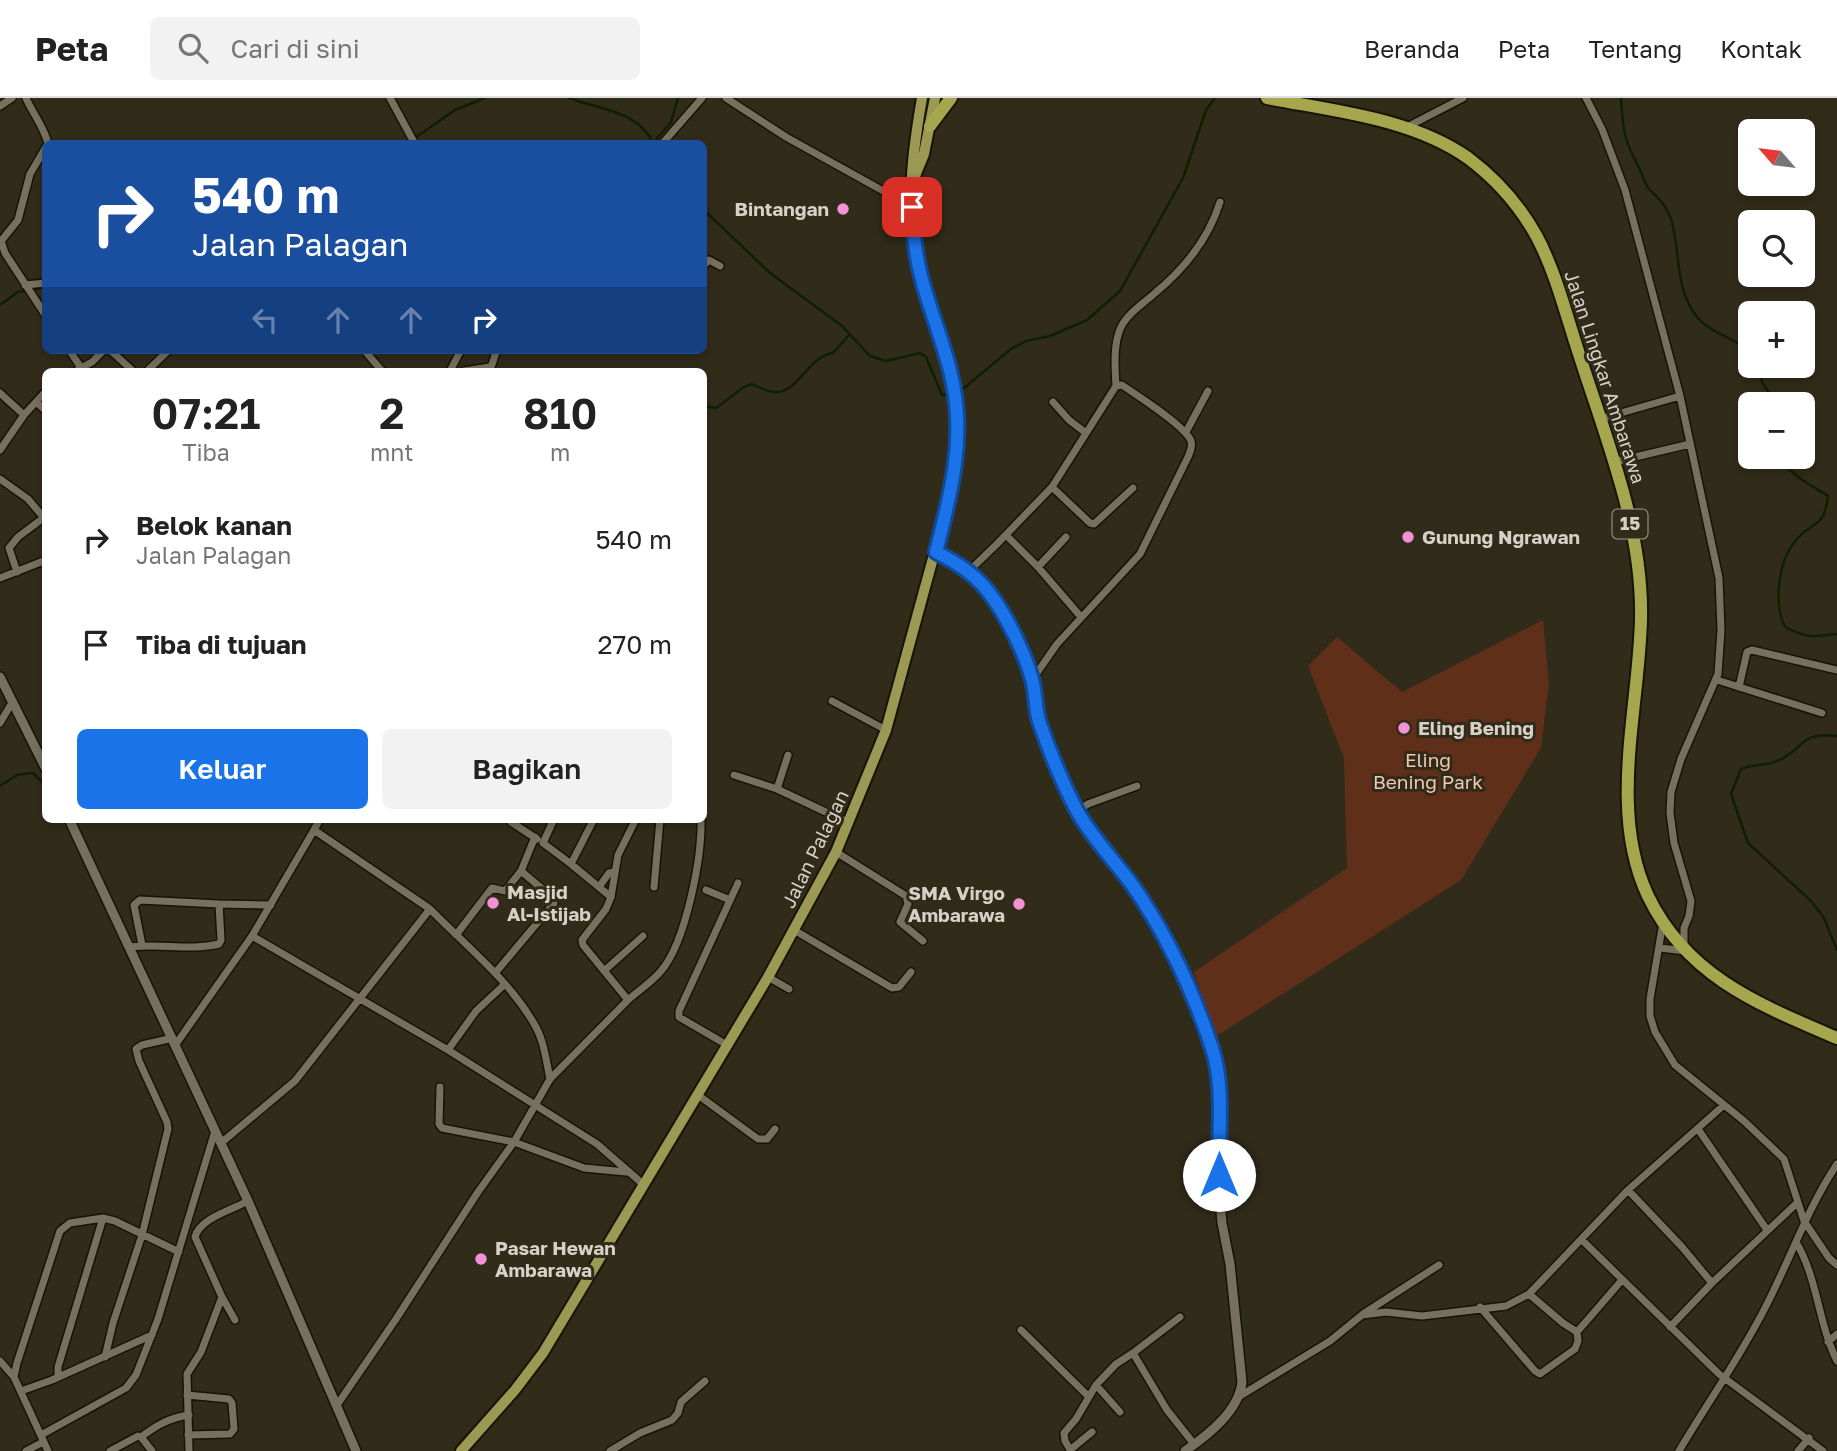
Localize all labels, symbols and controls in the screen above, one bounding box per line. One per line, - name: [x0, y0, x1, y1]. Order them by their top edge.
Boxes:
- search box: [150, 17, 640, 80]
- text: Peta: [35, 29, 108, 68]
- icon: search: [174, 29, 212, 67]
- text: Cari di sini: [230, 33, 360, 64]
- text: Beranda: [1364, 34, 1460, 63]
- text: Peta: [1498, 34, 1550, 63]
- text: Tentang: [1588, 34, 1682, 63]
- text: Kontak: [1720, 34, 1802, 63]
- north arrow: [1738, 119, 1815, 196]
- map controls: [1738, 119, 1815, 469]
- text: 540 m: [192, 165, 340, 224]
- icon: right: [77, 168, 168, 259]
- pin: [882, 177, 942, 237]
- icon: arrive: [893, 188, 931, 226]
- place label: Bintangan: [735, 197, 829, 220]
- marker: Bintangan: [835, 201, 851, 217]
- button: search: [1738, 210, 1815, 287]
- text: Jalan Palagan: [192, 225, 408, 263]
- street label: Jalan Lingkar Ambarawa: [1560, 267, 1651, 486]
- icon: left: [246, 301, 284, 339]
- icon: ahead: [319, 301, 357, 339]
- icon: ahead: [392, 301, 430, 339]
- icon: right: [465, 301, 503, 339]
- button: +: [1738, 301, 1815, 378]
- text: 07:21: [152, 388, 260, 438]
- text: 2: [379, 388, 404, 438]
- text: 810: [523, 388, 597, 438]
- button: −: [1738, 392, 1815, 469]
- text: Tiba: [182, 438, 230, 466]
- text: mnt: [370, 438, 413, 466]
- text: m: [550, 438, 570, 466]
- text: Belok kanan: [136, 510, 292, 541]
- road number: 15: [1612, 510, 1648, 538]
- icon: right: [77, 521, 115, 559]
- text: 540 m: [595, 524, 672, 555]
- place label: Gunung Ngrawan: [1422, 525, 1580, 548]
- marker: Gunung Ngrawan: [1400, 529, 1416, 545]
- text: Jalan Palagan: [136, 541, 291, 569]
- icon: arrive: [77, 626, 115, 664]
- text: Tiba di tujuan: [136, 629, 306, 660]
- text: 270 m: [598, 629, 672, 660]
- place label: Eling Bening: [1418, 716, 1534, 739]
- marker: Eling Bening: [1396, 720, 1412, 736]
- button: Keluar: [77, 729, 368, 809]
- button: Bagikan: [382, 729, 672, 809]
- park label: Eling Bening Park: [1373, 748, 1483, 793]
- street label: Jalan Palagan: [776, 786, 853, 912]
- place label: Masjid Al-Istijab: [507, 880, 591, 925]
- place label: SMA Virgo Ambarawa: [908, 881, 1005, 926]
- marker: Masjid Al-Istijab: [485, 895, 501, 911]
- marker: SMA Virgo Ambarawa: [1011, 896, 1027, 912]
- position arrow: [1182, 1138, 1256, 1212]
- place label: Pasar Hewan Ambarawa: [495, 1236, 616, 1281]
- marker: Pasar Hewan Ambarawa: [473, 1251, 489, 1267]

